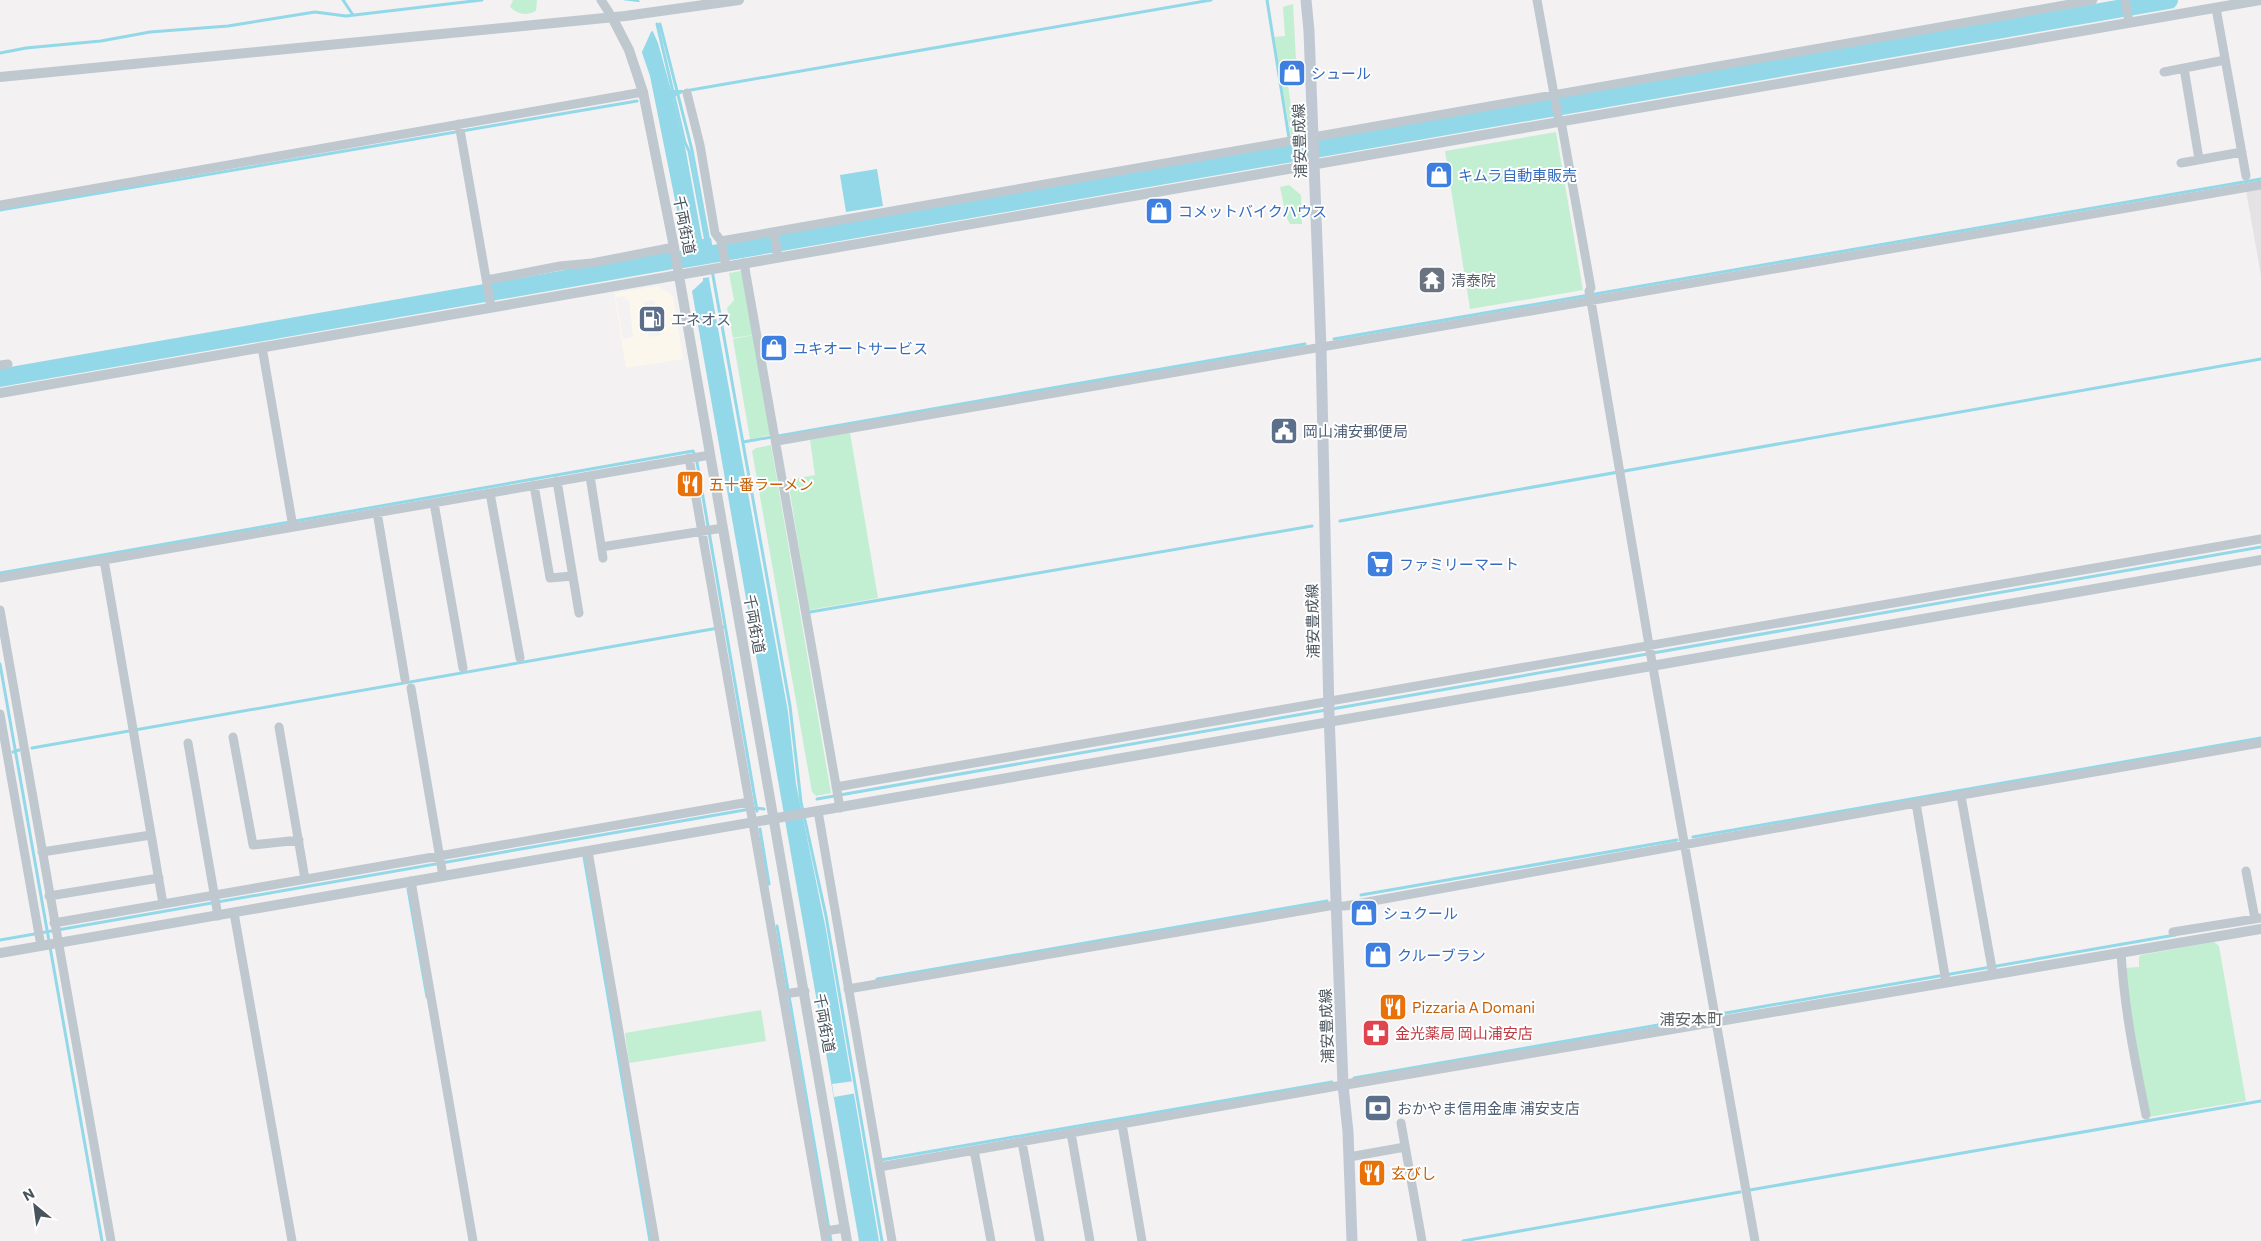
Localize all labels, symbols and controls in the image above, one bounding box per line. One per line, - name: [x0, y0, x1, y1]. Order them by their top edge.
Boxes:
- shop icon: シュール: [1277, 58, 1307, 88]
- place label: シュール: [1311, 64, 1371, 82]
- street label: 浦安豊成線: [1289, 103, 1309, 179]
- shop icon: キムラ自動車販売: [1424, 160, 1454, 190]
- place label: キムラ自動車販売: [1458, 166, 1577, 184]
- street label: 千両街道: [670, 194, 700, 256]
- shop icon: コメットバイクハウス: [1144, 196, 1174, 226]
- place label: コメットバイクハウス: [1178, 202, 1327, 220]
- temple icon: 清泰院: [1417, 265, 1447, 295]
- place label: 清泰院: [1451, 271, 1496, 289]
- fuel station icon: エネオス: [637, 304, 667, 334]
- place label: エネオス: [671, 310, 731, 328]
- shop icon: ユキオートサービス: [759, 333, 789, 363]
- place label: ユキオートサービス: [793, 339, 928, 357]
- public building icon: 岡山浦安郵便局: [1269, 416, 1299, 446]
- place label: 岡山浦安郵便局: [1303, 422, 1408, 440]
- restaurant icon: 五十番ラーメン: [675, 469, 705, 499]
- place label: 五十番ラーメン: [709, 475, 813, 493]
- supermarket icon: ファミリーマート: [1365, 549, 1395, 579]
- place label: ファミリーマート: [1399, 555, 1519, 573]
- street label: 浦安豊成線: [1302, 583, 1322, 659]
- street label: 千両街道: [741, 593, 769, 655]
- shop icon: シュクール: [1349, 898, 1379, 928]
- place label: シュクール: [1383, 904, 1458, 922]
- shop icon: クルーブラン: [1363, 940, 1393, 970]
- place label: クルーブラン: [1397, 946, 1486, 964]
- street label: 浦安豊成線: [1316, 988, 1336, 1064]
- street label: 千両街道: [811, 992, 839, 1054]
- restaurant icon: Pizzaria A Domani: [1378, 992, 1408, 1022]
- place label: Pizzaria A Domani: [1412, 998, 1535, 1016]
- district label: 浦安本町: [1659, 1009, 1723, 1028]
- pharmacy icon: 金光薬局 岡山浦安店: [1361, 1018, 1391, 1048]
- place label: 金光薬局 岡山浦安店: [1395, 1024, 1533, 1042]
- bank icon: おかやま信用金庫 浦安支店: [1363, 1093, 1393, 1123]
- place label: おかやま信用金庫 浦安支店: [1397, 1099, 1580, 1117]
- restaurant icon: 玄びし: [1357, 1158, 1387, 1188]
- place label: 玄びし: [1391, 1164, 1436, 1182]
- north arrow: [10, 1181, 60, 1231]
- text: N: [20, 1184, 37, 1204]

